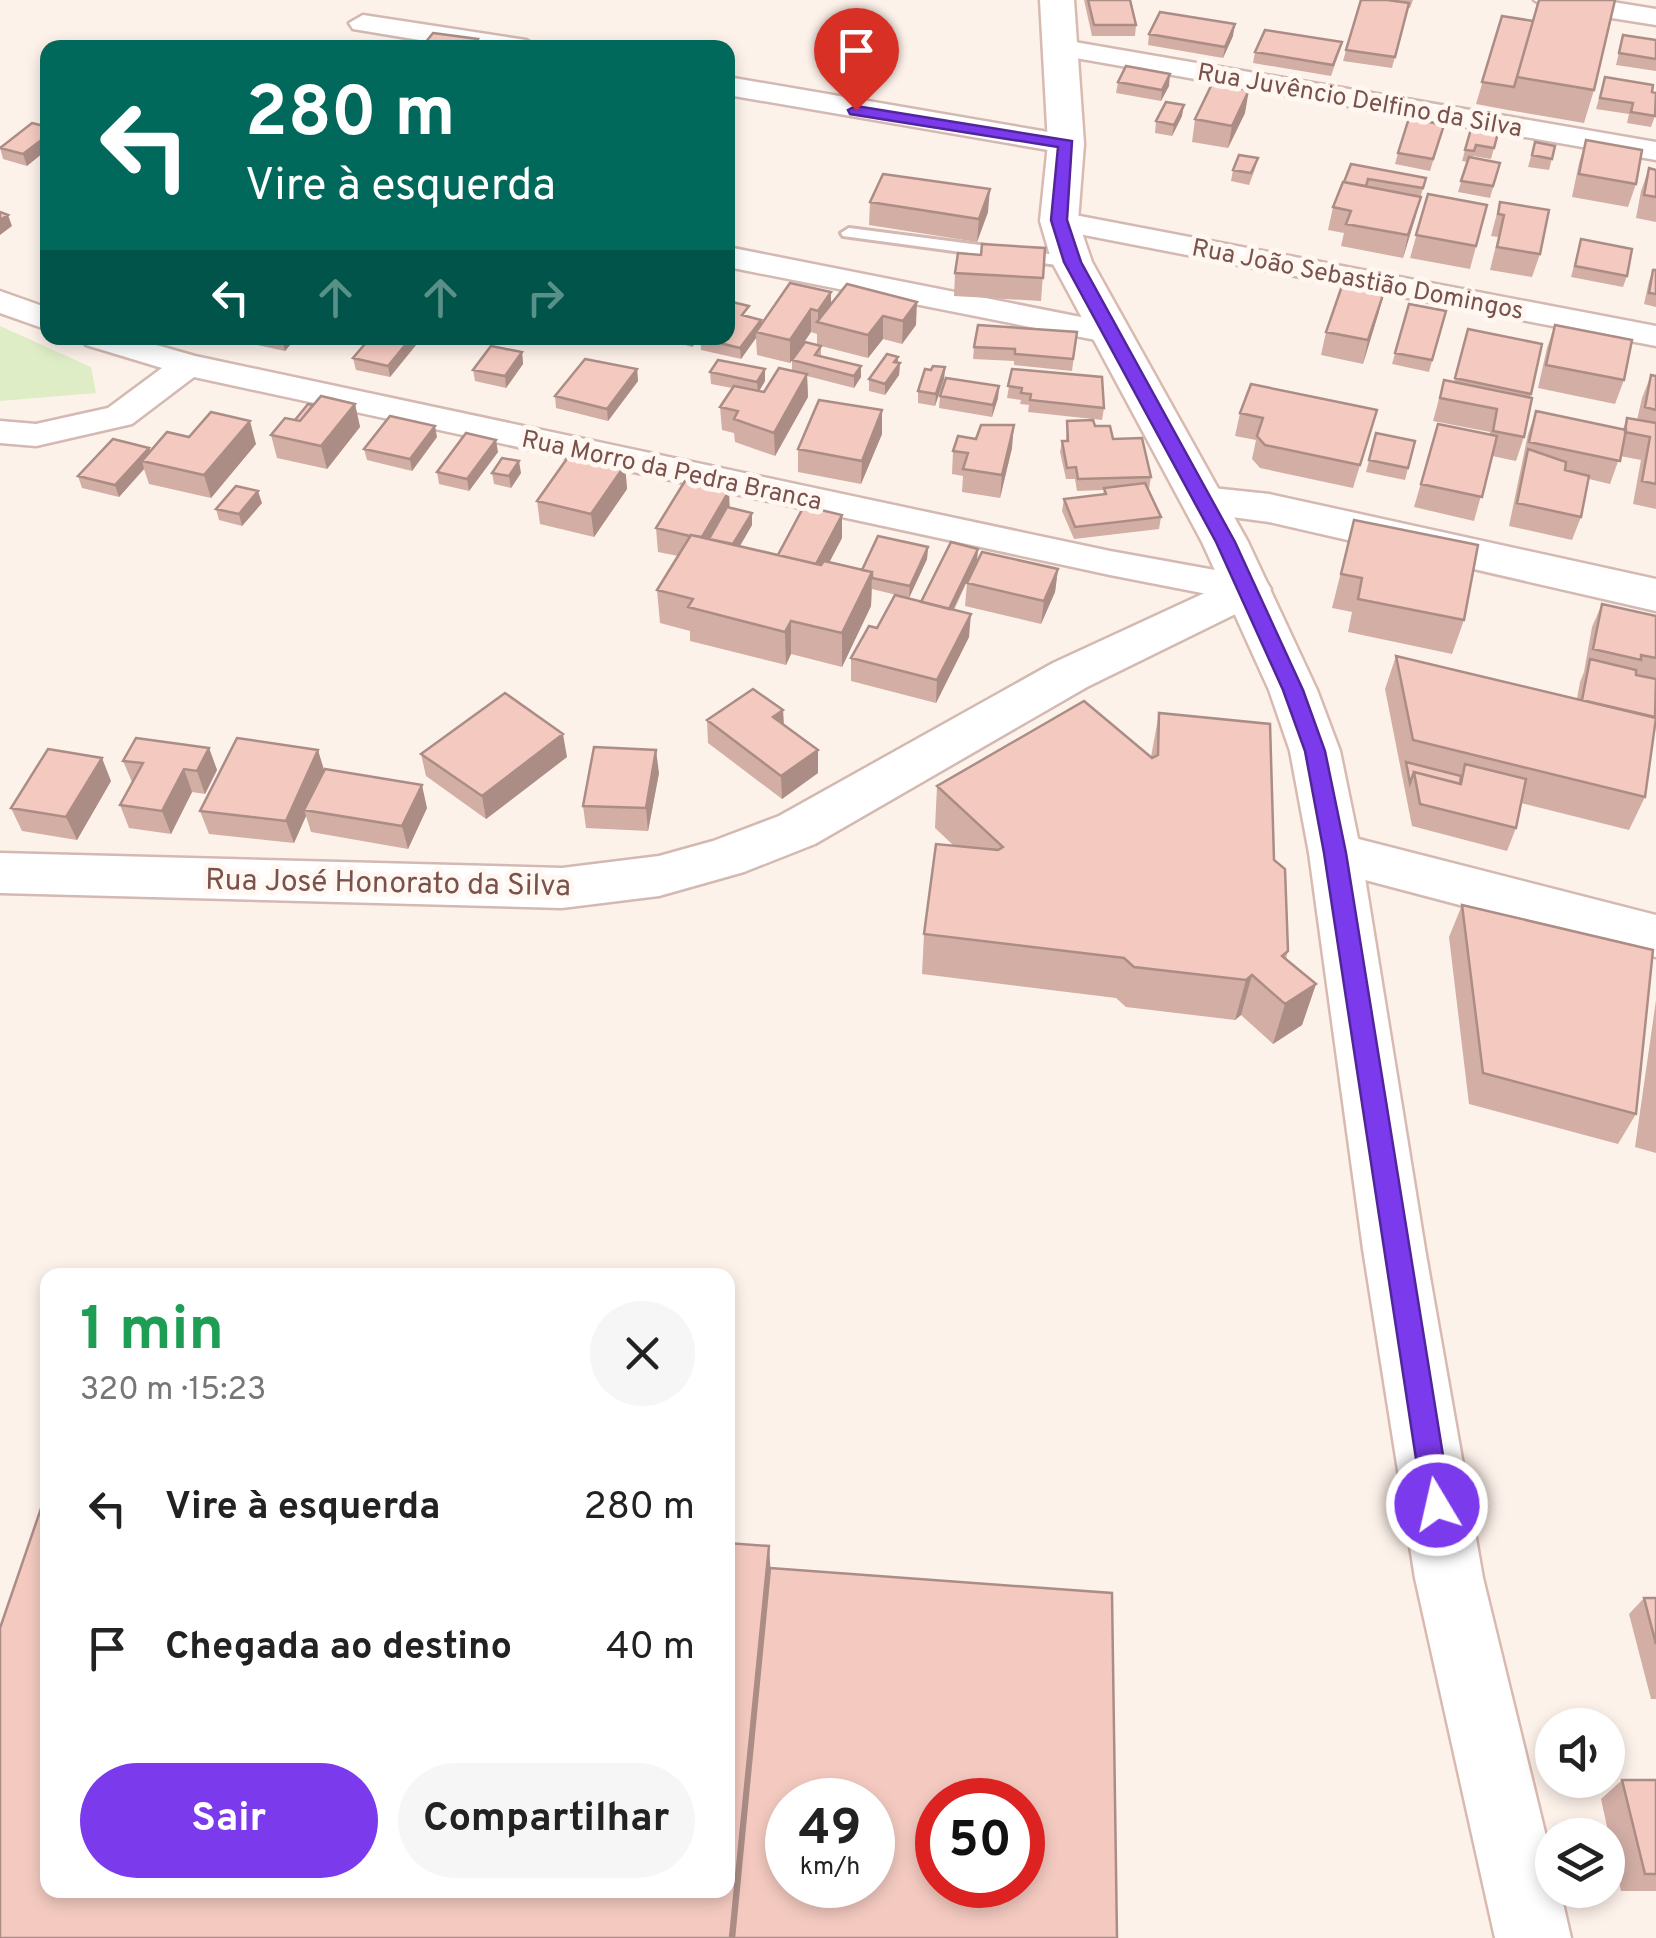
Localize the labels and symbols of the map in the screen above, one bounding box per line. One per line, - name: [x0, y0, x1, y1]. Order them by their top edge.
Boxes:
- pin: [814, 8, 899, 111]
- street label: Rua Juvêncio Delfino da Silva: [1194, 58, 1524, 146]
- street label: Rua João Sebastião Domingos: [1189, 233, 1526, 329]
- street label: Rua Morro da Pedra Branca: [518, 424, 824, 519]
- street label: Rua José Honorato da Silva: [205, 863, 571, 906]
- position arrow: [1385, 1453, 1489, 1557]
- speed limit sign: 50: [915, 1778, 1045, 1908]

